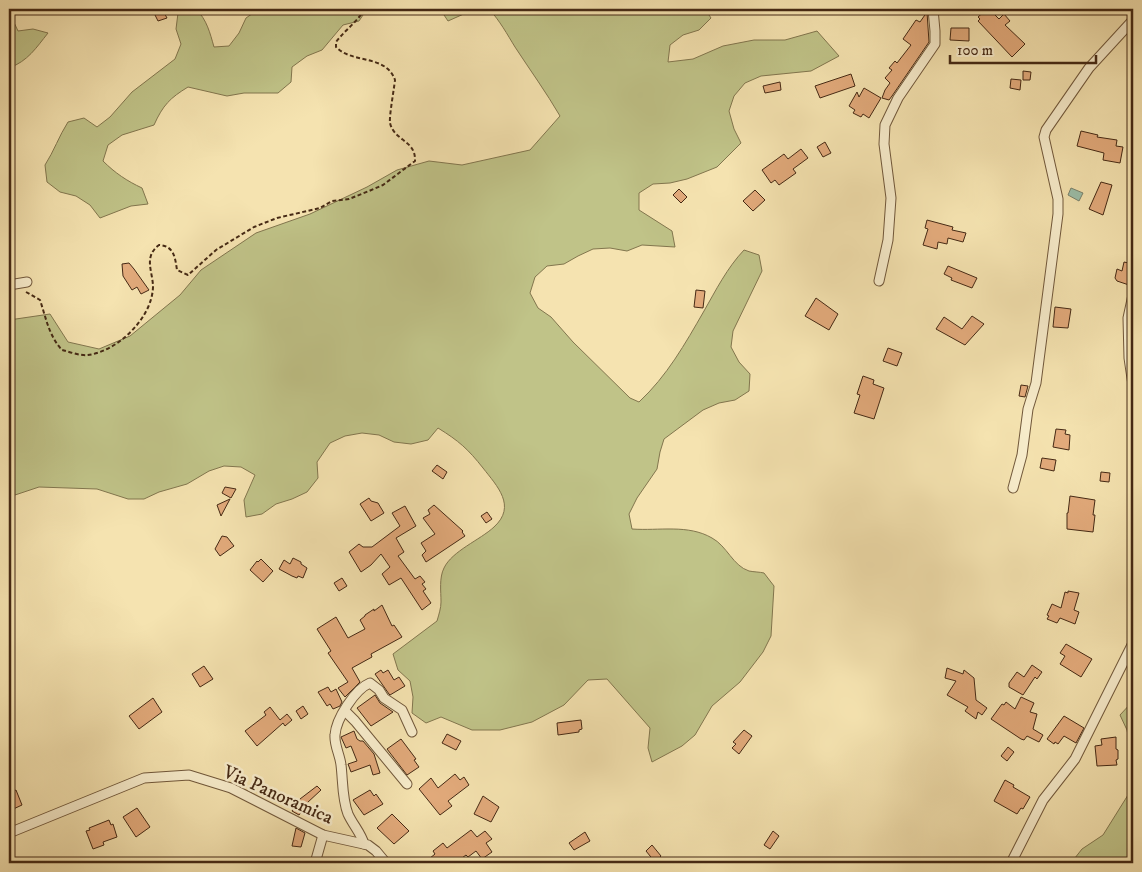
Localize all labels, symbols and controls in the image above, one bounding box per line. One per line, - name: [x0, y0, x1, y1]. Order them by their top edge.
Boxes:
- scale bar: [950, 32, 1096, 64]
- text: 100 m: [957, 41, 993, 60]
- street label: Via Panoramica: [219, 760, 336, 829]

